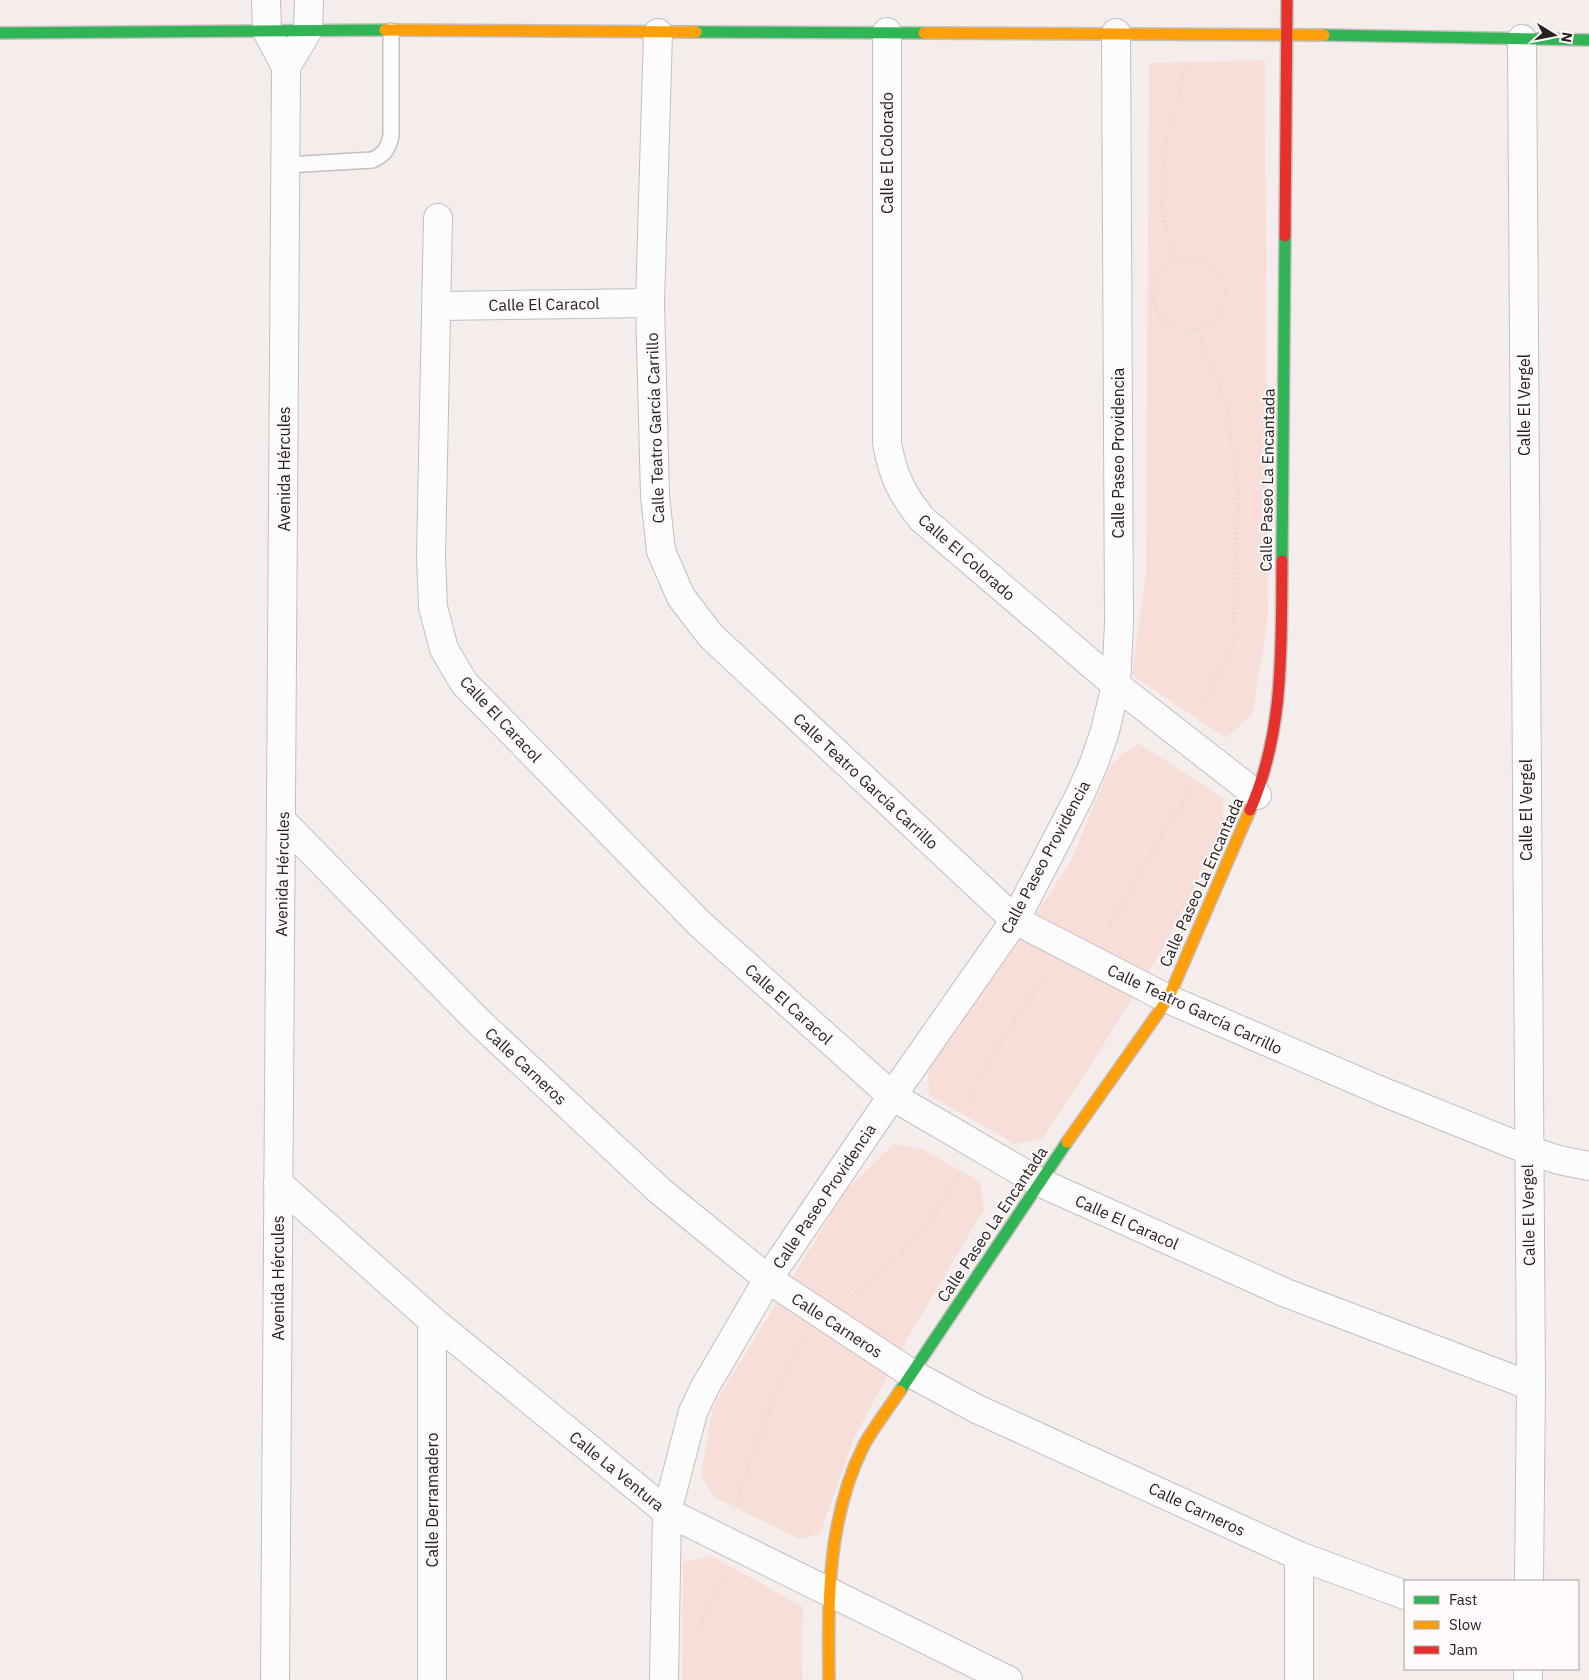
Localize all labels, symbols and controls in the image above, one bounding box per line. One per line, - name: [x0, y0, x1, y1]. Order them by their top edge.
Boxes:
- north arrow: [1529, 10, 1579, 60]
- text: N: [1557, 31, 1577, 44]
- street label: Calle El Colorado: [877, 92, 897, 214]
- street label: Calle El Caracol: [488, 293, 600, 315]
- street label: Calle Teatro García Carrillo: [642, 332, 668, 524]
- street label: Calle El Vergel: [1514, 354, 1534, 456]
- street label: Calle Paseo Providencia: [1108, 367, 1128, 538]
- street label: Calle Paseo La Encantada: [1255, 388, 1279, 572]
- street label: Avenida Hércules: [274, 406, 294, 532]
- street label: Calle El Colorado: [914, 509, 1020, 605]
- street label: Calle El Caracol: [456, 672, 546, 766]
- street label: Calle Teatro García Carrillo: [789, 709, 943, 853]
- street label: Calle El Vergel: [1516, 759, 1536, 861]
- street label: Calle Paseo Providencia: [996, 776, 1094, 937]
- street label: Calle Paseo La Encantada: [1155, 794, 1248, 970]
- street label: Avenida Hércules: [271, 811, 293, 937]
- street label: Calle El Caracol: [741, 959, 837, 1049]
- street label: Calle Teatro García Carrillo: [1104, 960, 1286, 1058]
- street label: Calle Carneros: [481, 1023, 571, 1109]
- street label: Calle Paseo Providencia: [768, 1119, 880, 1272]
- street label: Calle Paseo La Encantada: [932, 1142, 1052, 1306]
- street label: Calle El Vergel: [1517, 1164, 1539, 1266]
- street label: Calle El Caracol: [1072, 1190, 1182, 1254]
- street label: Avenida Hércules: [268, 1215, 288, 1341]
- street label: Calle Carneros: [788, 1288, 886, 1362]
- street label: Calle La Ventura: [566, 1427, 669, 1516]
- street label: Calle Derramadero: [422, 1433, 442, 1567]
- street label: Calle Carneros: [1145, 1478, 1249, 1540]
- legend: [1404, 1580, 1579, 1670]
- text: Fast: [1449, 1590, 1477, 1609]
- text: Slow: [1449, 1615, 1482, 1634]
- text: Jam: [1449, 1640, 1478, 1659]

